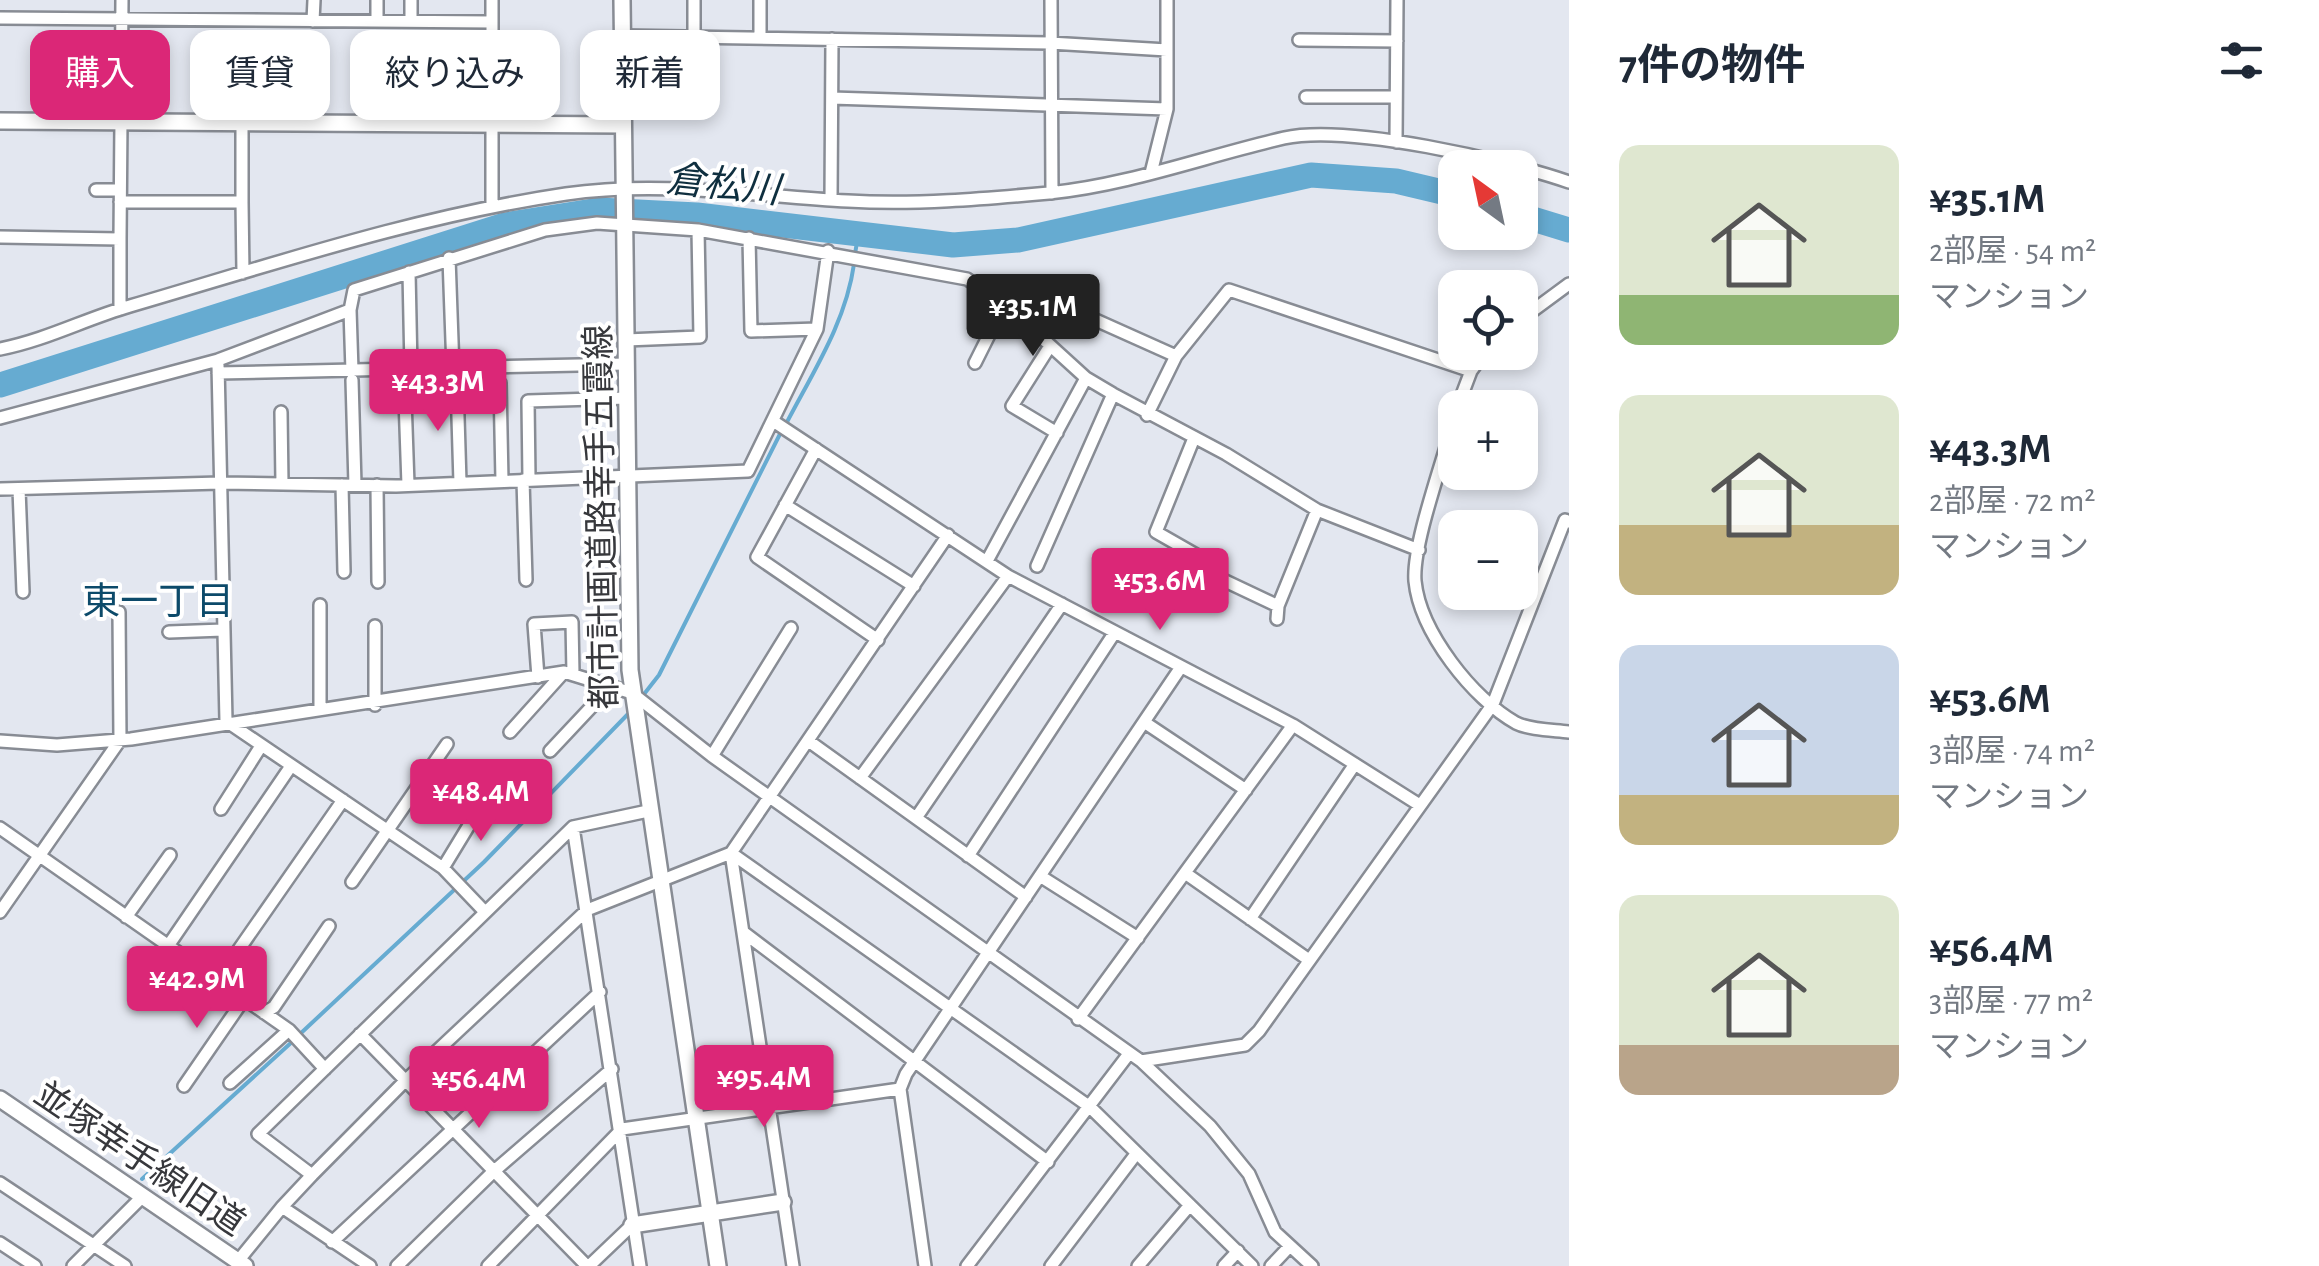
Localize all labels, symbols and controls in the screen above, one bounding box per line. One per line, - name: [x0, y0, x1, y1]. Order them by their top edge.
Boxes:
- chip: 購入: [30, 30, 170, 120]
- chip: 賃貸: [190, 30, 330, 120]
- chip: 絞り込み: [350, 30, 560, 120]
- chip: 新着: [580, 30, 720, 120]
- icon: filters: [2214, 33, 2269, 88]
- text: 7件の物件: [1619, 45, 1805, 87]
- north arrow: [1438, 150, 1538, 250]
- map controls: [1438, 150, 1538, 610]
- water label: 倉松川: [664, 159, 786, 211]
- text: ¥35.1M: [1929, 178, 2046, 220]
- icon: home: [1699, 185, 1819, 305]
- text: 2部屋 · 54 m²: [1929, 235, 2096, 267]
- button: locate: [1438, 270, 1538, 370]
- pin: ¥35.1M: [952, 274, 1114, 359]
- text: マンション: [1929, 281, 2089, 313]
- text: ¥35.1M: [989, 290, 1077, 322]
- street label: 都市計画道路幸手五霞線: [580, 324, 623, 710]
- pin: ¥43.3M: [357, 349, 519, 434]
- text: ¥43.3M: [391, 365, 485, 397]
- button: +: [1438, 390, 1538, 490]
- text: ¥43.3M: [1929, 428, 2052, 470]
- icon: home: [1699, 435, 1819, 555]
- text: 2部屋 · 72 m²: [1929, 485, 2095, 517]
- button: −: [1438, 510, 1538, 610]
- text: マンション: [1929, 531, 2089, 563]
- pin: ¥53.6M: [1079, 548, 1241, 633]
- text: ¥53.6M: [1114, 564, 1206, 596]
- district label: 東一丁目: [82, 582, 234, 622]
- text: ¥53.6M: [1929, 678, 2051, 720]
- icon: home: [1699, 685, 1819, 805]
- text: 3部屋 · 74 m²: [1929, 735, 2095, 767]
- pin: ¥48.4M: [400, 759, 562, 844]
- text: ¥48.4M: [432, 775, 530, 807]
- text: マンション: [1929, 781, 2089, 813]
- text: ¥56.4M: [1929, 928, 2054, 970]
- icon: home: [1699, 935, 1819, 1055]
- pin: ¥42.9M: [116, 946, 278, 1031]
- text: ¥42.9M: [149, 962, 245, 994]
- text: 3部屋 · 77 m²: [1929, 985, 2093, 1017]
- text: マンション: [1929, 1031, 2089, 1063]
- pin: ¥95.4M: [683, 1045, 845, 1130]
- pin: ¥56.4M: [398, 1046, 560, 1131]
- text: ¥95.4M: [716, 1061, 812, 1093]
- text: ¥56.4M: [431, 1062, 527, 1094]
- street label: 並塚幸手線旧道: [28, 1075, 252, 1242]

